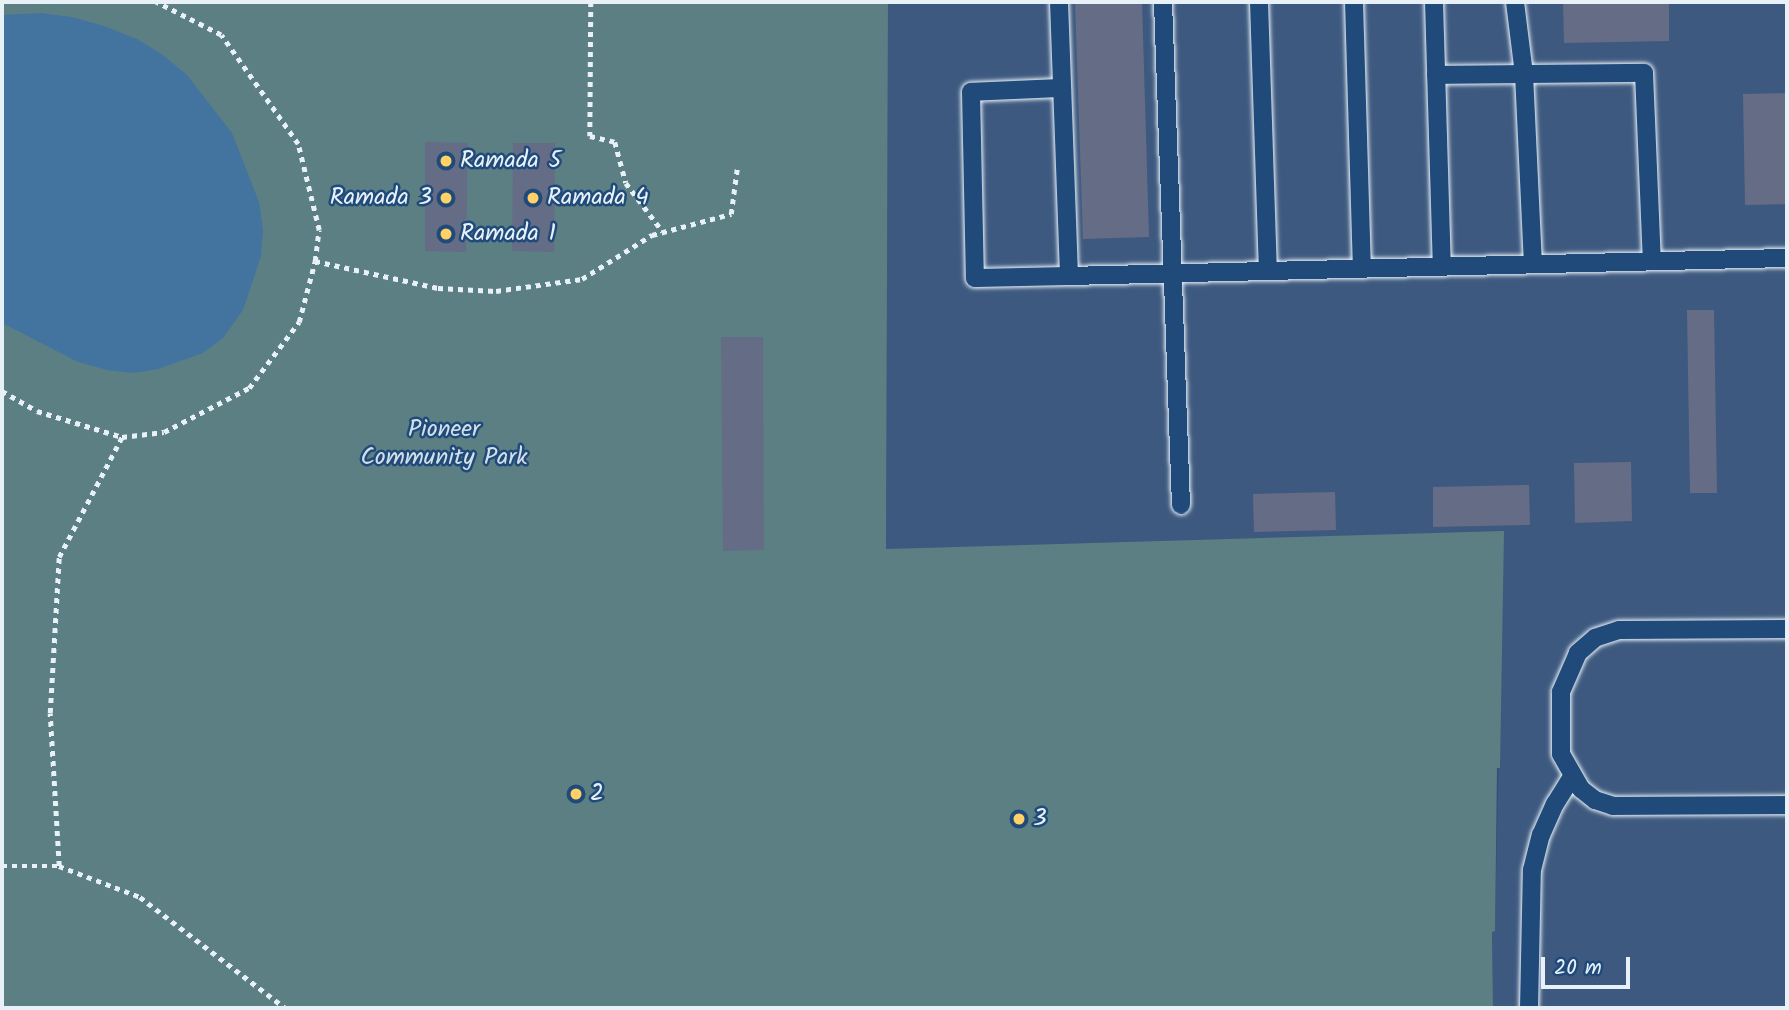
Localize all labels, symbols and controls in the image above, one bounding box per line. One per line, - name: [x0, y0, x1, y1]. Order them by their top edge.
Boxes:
- place label: Ramada 5: [460, 147, 561, 175]
- marker: Ramada 5: [438, 153, 454, 169]
- place label: Ramada 3: [330, 184, 432, 212]
- place label: Ramada 4: [547, 184, 649, 212]
- marker: Ramada 3: [438, 190, 454, 206]
- marker: Ramada 4: [525, 190, 541, 206]
- place label: Ramada 1: [460, 220, 556, 248]
- marker: Ramada 1: [438, 226, 454, 242]
- park label: Pioneer Community Park: [360, 416, 528, 472]
- place label: 2: [590, 780, 604, 808]
- marker: 2: [568, 786, 584, 802]
- place label: 3: [1033, 805, 1047, 833]
- marker: 3: [1011, 811, 1027, 827]
- scale bar: [1544, 944, 1633, 988]
- text: 20 m: [1554, 952, 1602, 985]

